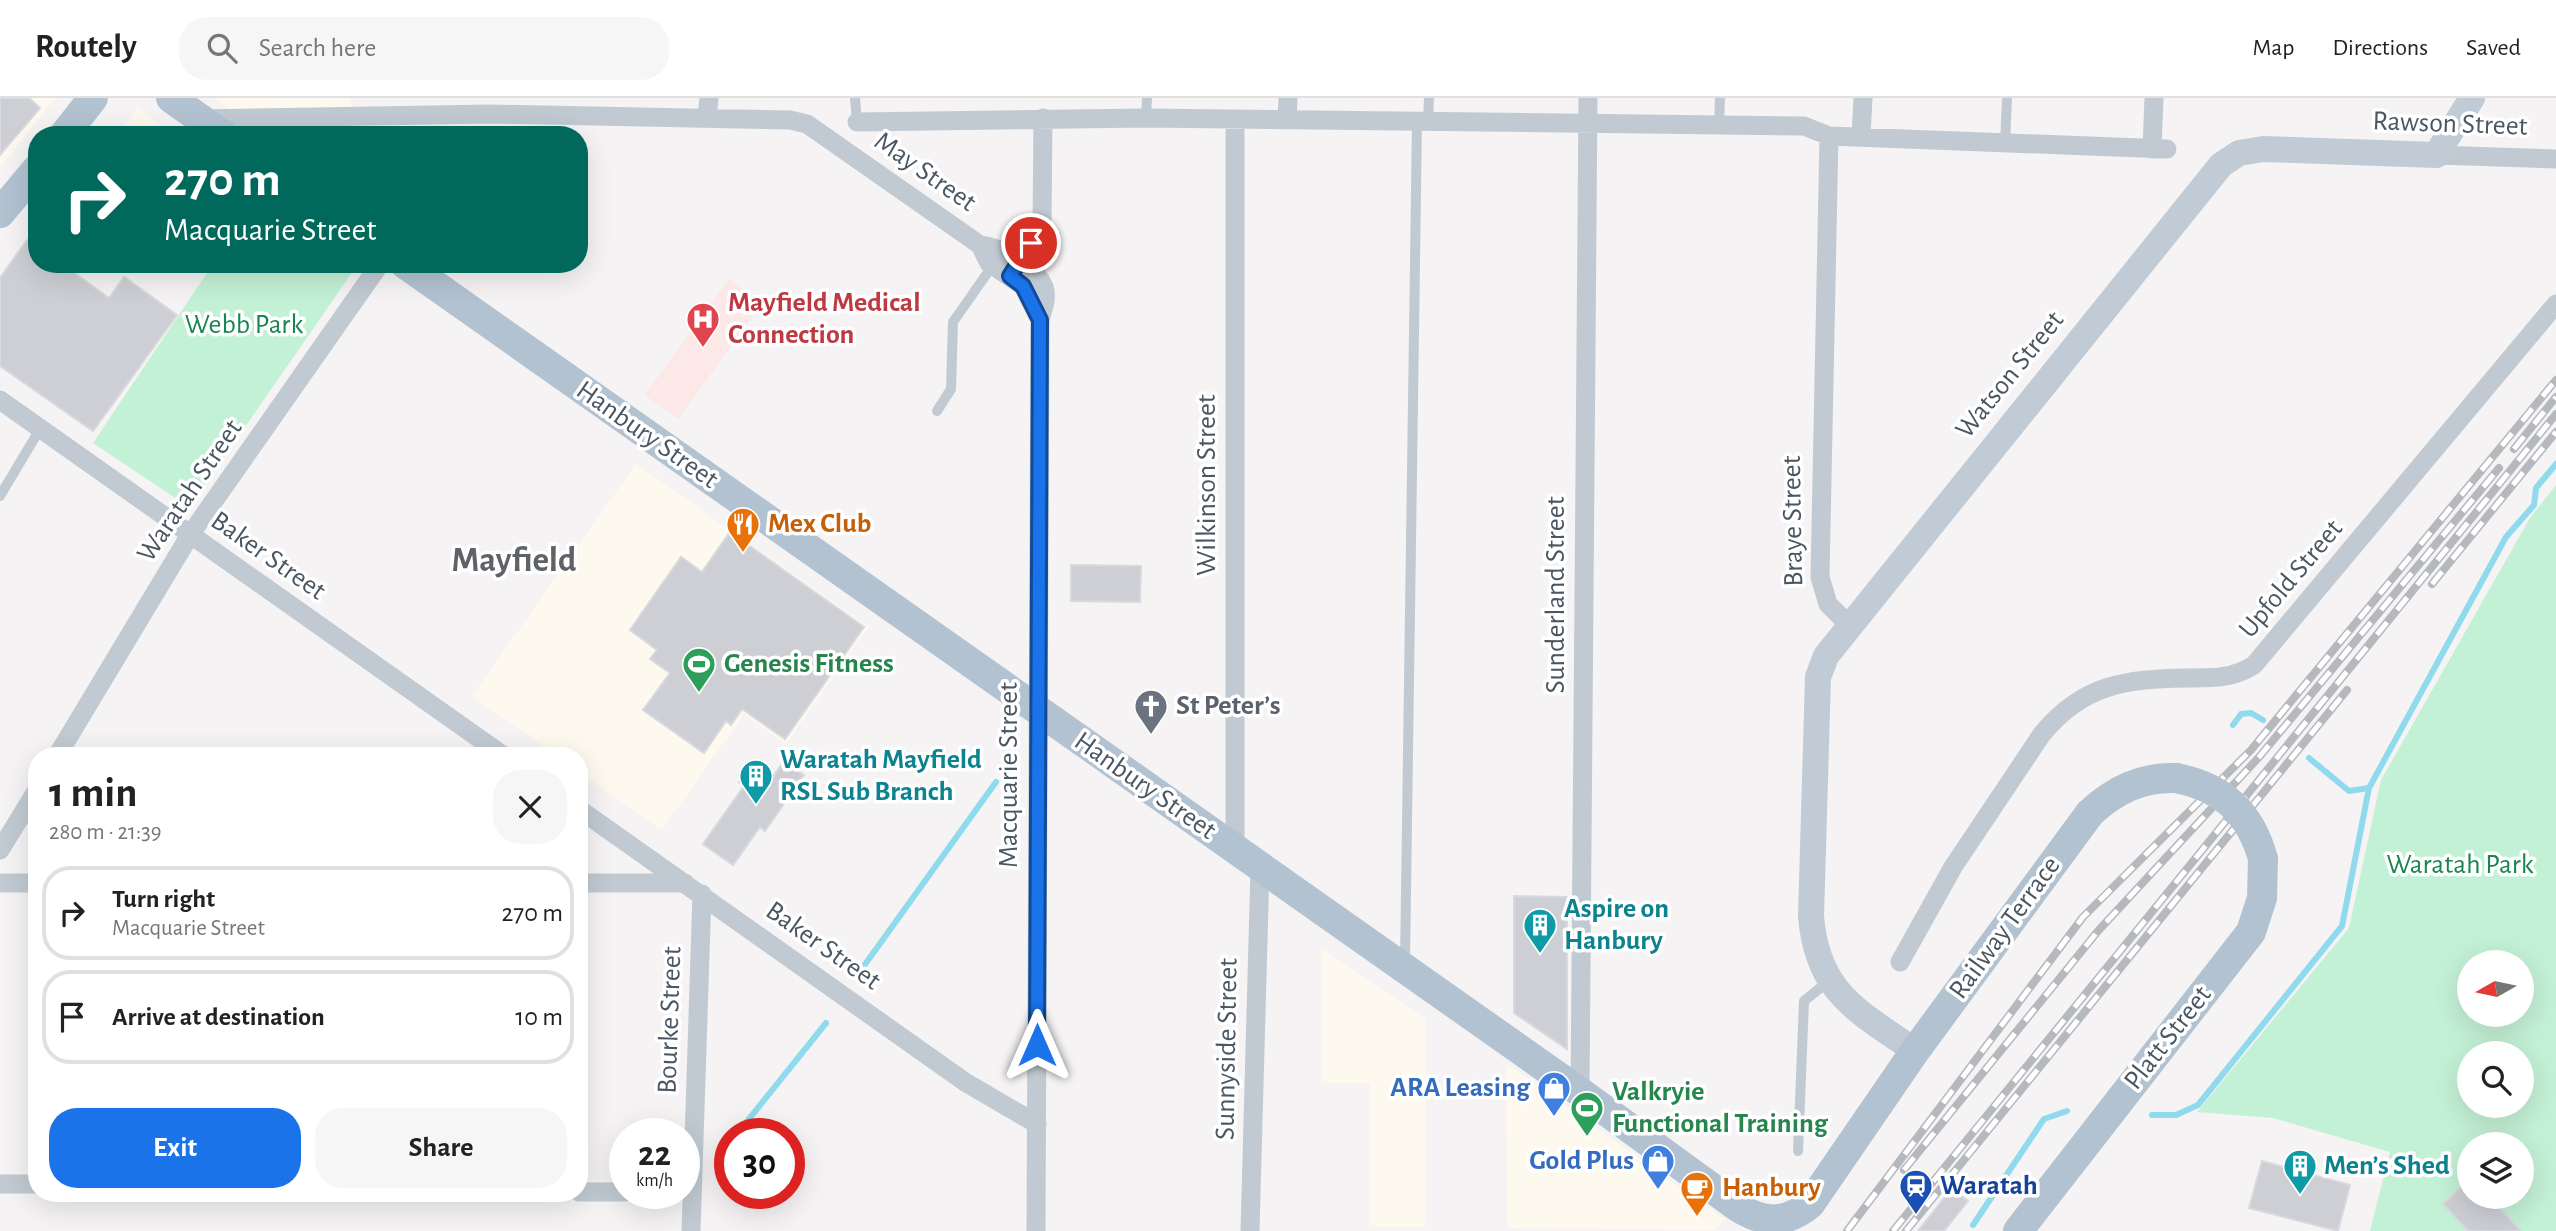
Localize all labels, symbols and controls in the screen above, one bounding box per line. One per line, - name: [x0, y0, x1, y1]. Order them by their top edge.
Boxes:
- search box: [179, 17, 669, 80]
- icon: search: [203, 29, 241, 67]
- text: Routely: [35, 31, 137, 64]
- text: Search here: [259, 35, 376, 61]
- text: Map: [2252, 36, 2294, 60]
- text: Directions: [2332, 36, 2428, 60]
- text: Saved: [2466, 36, 2521, 60]
- street label: Rawson Street: [2372, 107, 2528, 141]
- street label: May Street: [869, 127, 981, 217]
- icon: right: [49, 154, 140, 245]
- text: 270 m: [164, 156, 281, 205]
- pin: [1001, 213, 1061, 273]
- text: Macquarie Street: [164, 214, 377, 246]
- icon: arrive: [1012, 224, 1050, 262]
- place label: Mayfield Medical Connection: [728, 289, 921, 349]
- hospital icon: Mayfield Medical Connection: [684, 300, 722, 349]
- street label: Watson Street: [1951, 306, 2069, 444]
- park label: Webb Park: [185, 311, 303, 339]
- street label: Hanbury Street: [571, 376, 723, 494]
- street label: Wilkinson Street: [1193, 394, 1221, 576]
- street label: Waratah Street: [132, 415, 248, 567]
- street label: Braye Street: [1778, 455, 1808, 587]
- street label: Sunderland Street: [1542, 496, 1570, 694]
- restaurant icon: Mex Club: [724, 505, 762, 554]
- street label: Baker Street: [206, 506, 330, 606]
- place label: Mex Club: [768, 510, 871, 538]
- street label: Upfold Street: [2234, 515, 2348, 643]
- district label: Mayfield: [452, 543, 576, 578]
- sports icon: Genesis Fitness: [680, 645, 718, 694]
- place label: Genesis Fitness: [724, 650, 894, 678]
- street label: Macquarie Street: [995, 682, 1023, 868]
- church icon: St Peter’s: [1132, 687, 1170, 736]
- place label: St Peter’s: [1176, 692, 1281, 720]
- street label: Hanbury Street: [1069, 727, 1221, 845]
- place label: Waratah Mayfield RSL Sub Branch: [780, 746, 982, 806]
- building icon: Waratah Mayfield RSL Sub Branch: [737, 757, 775, 806]
- button: close: [493, 770, 567, 844]
- text: 1 min: [49, 772, 138, 814]
- text: 280 m · 21:39: [49, 821, 162, 844]
- park label: Waratah Park: [2386, 851, 2534, 879]
- street label: Railway Terrace: [1944, 852, 2066, 1004]
- text: Turn right: [112, 886, 215, 912]
- icon: right: [53, 894, 91, 932]
- place label: Aspire on Hanbury: [1564, 895, 1669, 955]
- street label: Baker Street: [761, 896, 885, 996]
- text: 270 m: [502, 900, 563, 926]
- building icon: Aspire on Hanbury: [1521, 906, 1559, 955]
- text: Macquarie Street: [112, 917, 265, 940]
- street label: Bourke Street: [653, 946, 687, 1094]
- north arrow: [2457, 950, 2534, 1027]
- map controls: [2457, 950, 2534, 1209]
- street label: Sunnyside Street: [1211, 958, 1243, 1140]
- street label: Platt Street: [2119, 981, 2217, 1095]
- icon: arrive: [53, 998, 91, 1036]
- text: Arrive at destination: [112, 1004, 325, 1030]
- text: 10 m: [515, 1004, 563, 1030]
- position arrow: [1000, 1008, 1074, 1082]
- button: search: [2457, 1041, 2534, 1118]
- shop icon: ARA Leasing: [1535, 1069, 1573, 1118]
- place label: ARA Leasing: [1390, 1074, 1531, 1102]
- place label: Valkryie Functional Training: [1612, 1078, 1829, 1138]
- sports icon: Valkryie Functional Training: [1568, 1089, 1606, 1138]
- button: Exit: [49, 1108, 301, 1188]
- button: Share: [315, 1108, 567, 1188]
- speed limit sign: 30: [714, 1118, 805, 1209]
- button: layers: [2457, 1132, 2534, 1209]
- text: 22: [638, 1137, 671, 1172]
- shop icon: Gold Plus: [1639, 1142, 1677, 1191]
- place label: Gold Plus: [1529, 1147, 1634, 1175]
- building icon: Men’s Shed: [2281, 1147, 2319, 1196]
- place label: Men’s Shed: [2324, 1152, 2450, 1180]
- station icon: Waratah: [1897, 1167, 1935, 1216]
- cafe icon: Hanbury: [1678, 1169, 1716, 1218]
- text: km/h: [636, 1172, 673, 1190]
- place label: Waratah: [1940, 1172, 2038, 1200]
- place label: Hanbury: [1722, 1174, 1821, 1202]

